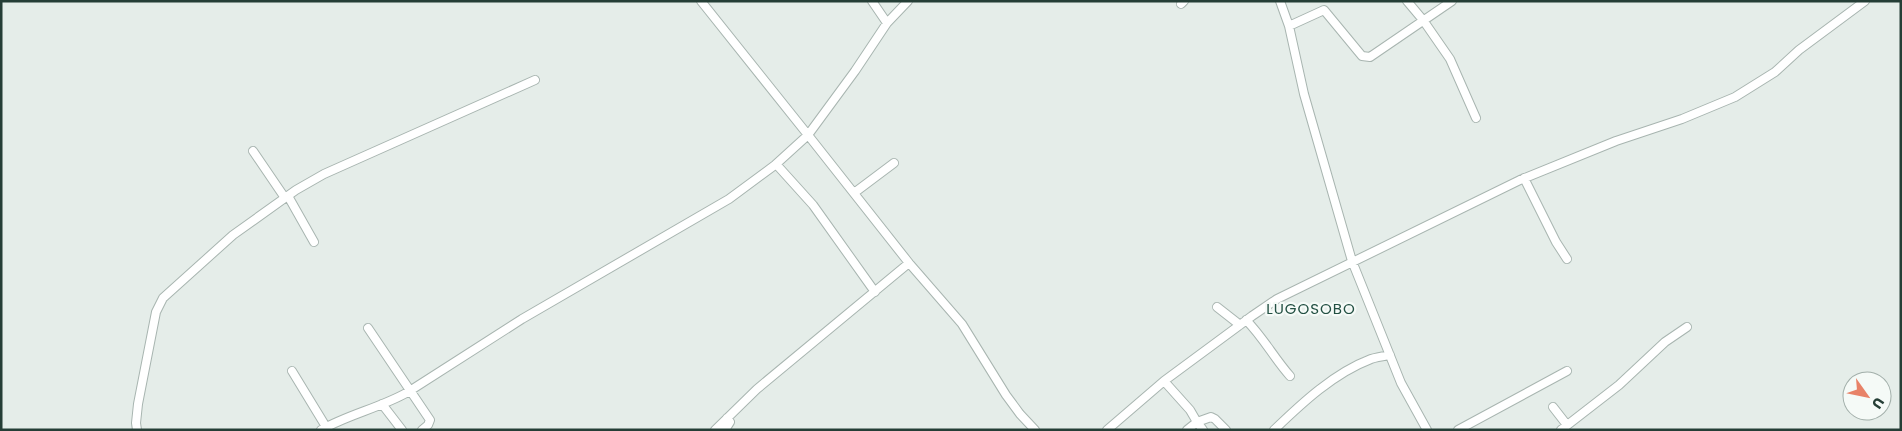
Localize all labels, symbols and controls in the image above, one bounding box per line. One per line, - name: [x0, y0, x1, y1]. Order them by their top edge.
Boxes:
- district label: LUGOSOBO: [1266, 298, 1356, 319]
- north arrow: [1842, 371, 1892, 421]
- text: U: [1867, 393, 1889, 413]

